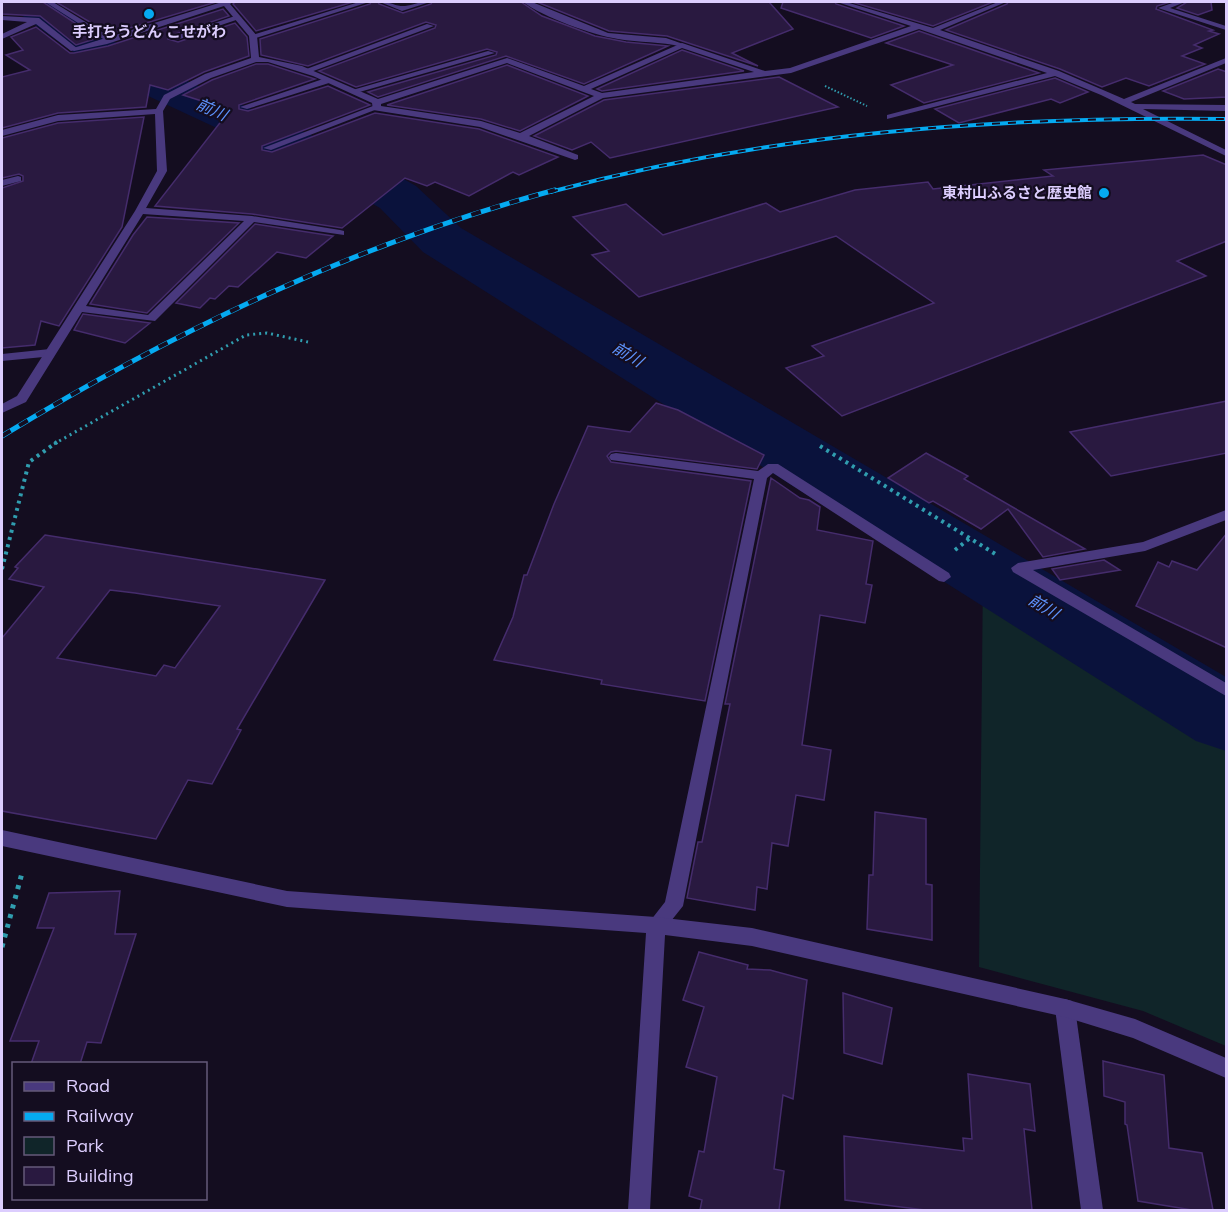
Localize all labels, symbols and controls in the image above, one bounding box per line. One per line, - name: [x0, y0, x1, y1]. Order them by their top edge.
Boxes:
- marker: 手打ちうどん こせがわ: [142, 7, 156, 21]
- place label: 手打ちうどん こせがわ: [72, 22, 226, 41]
- water label: 前川: [193, 93, 233, 125]
- place label: 東村山ふるさと歴史館: [942, 183, 1092, 202]
- marker: 東村山ふるさと歴史館: [1097, 186, 1111, 200]
- water label: 前川: [609, 337, 649, 372]
- water label: 前川: [1025, 589, 1065, 624]
- legend: [12, 1062, 207, 1200]
- text: Road: [66, 1074, 110, 1097]
- text: Railway: [66, 1104, 134, 1127]
- text: Park: [66, 1134, 105, 1157]
- text: Building: [66, 1164, 134, 1187]

